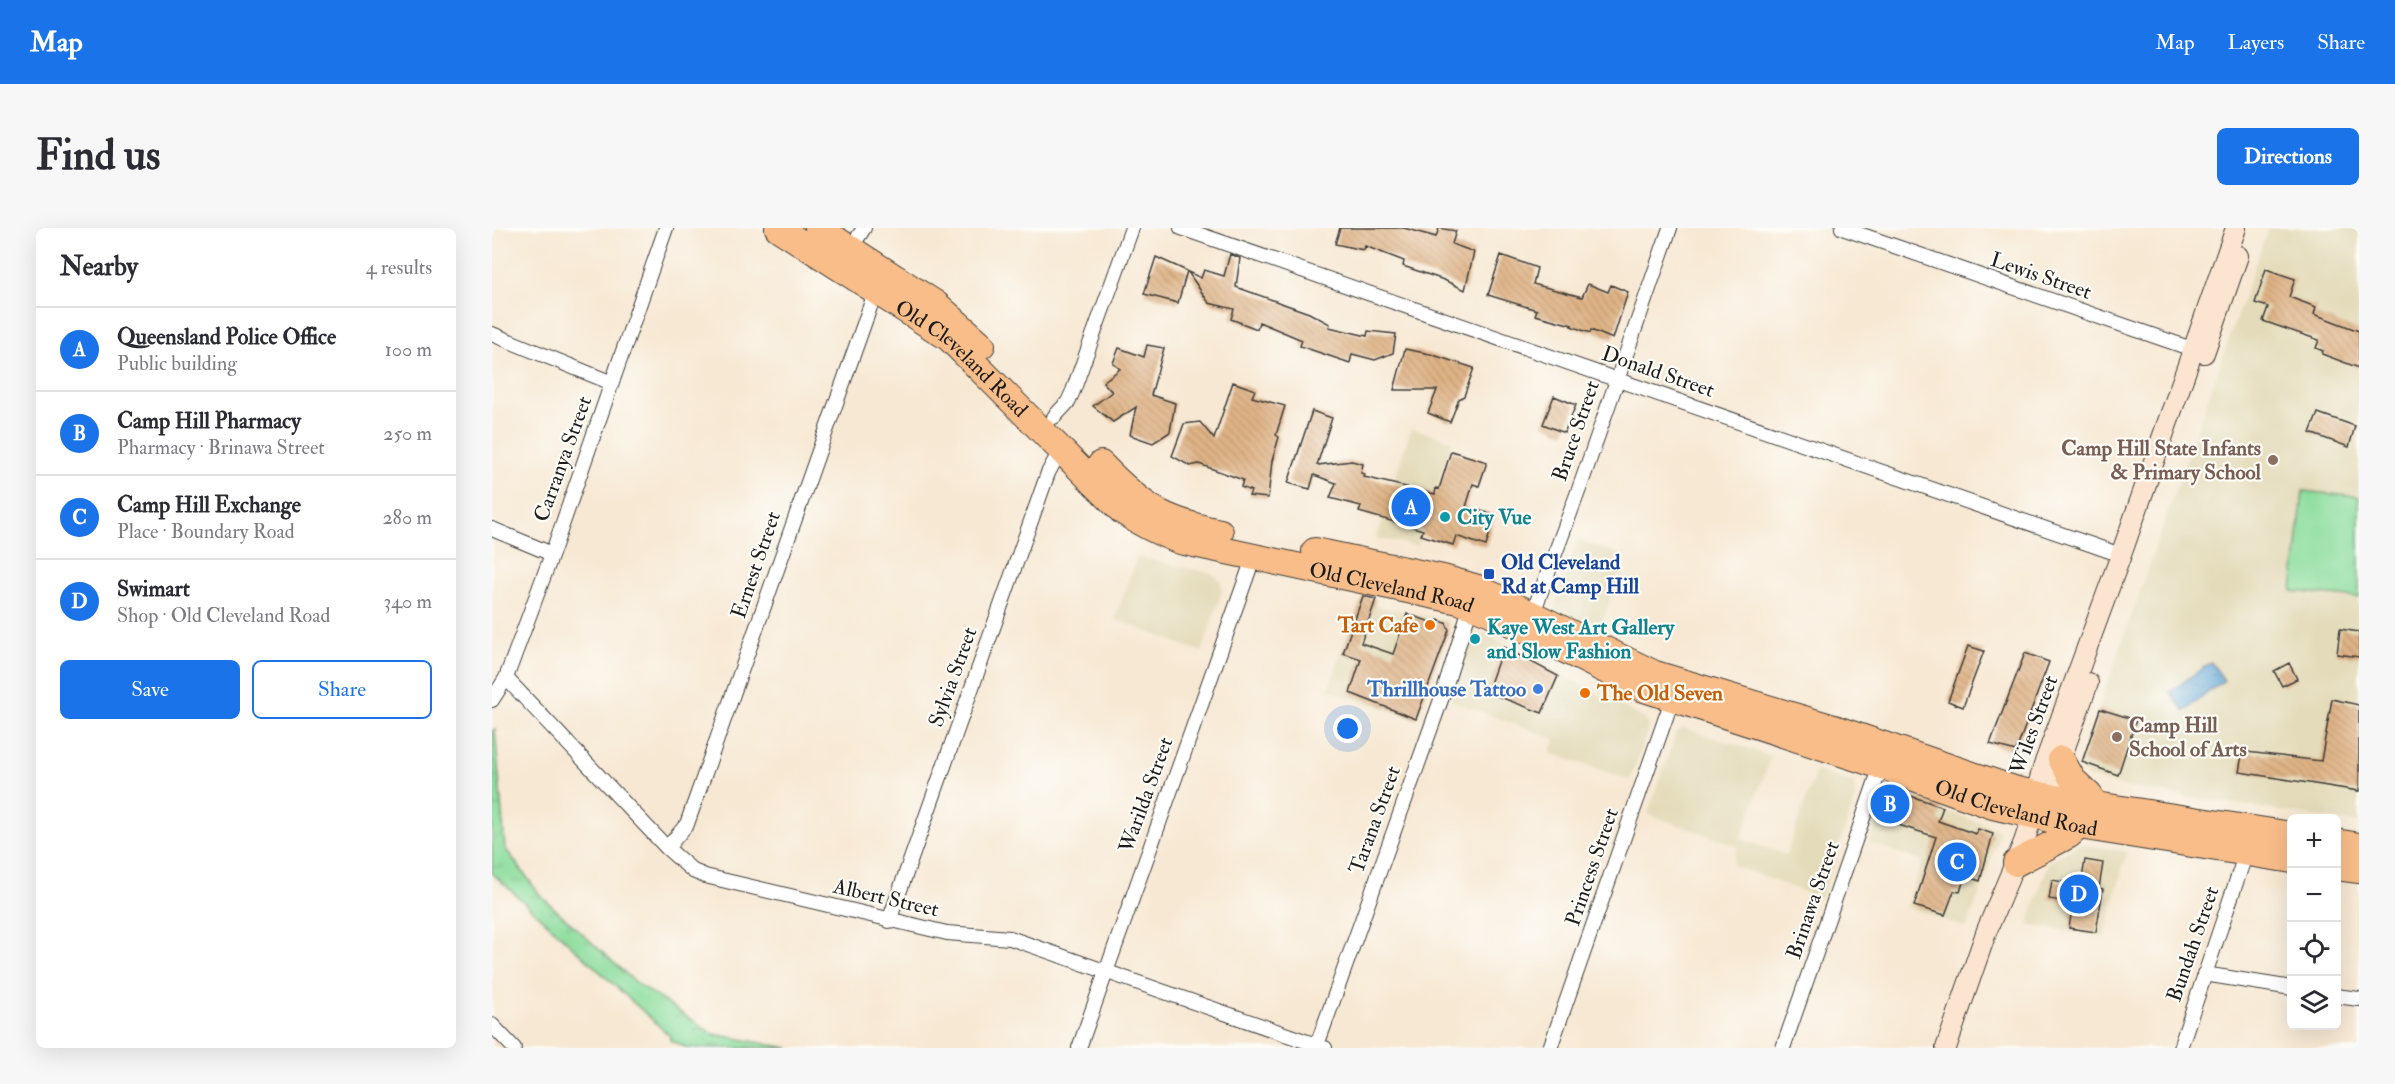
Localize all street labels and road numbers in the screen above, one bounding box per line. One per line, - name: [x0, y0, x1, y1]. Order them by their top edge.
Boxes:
- street label: Lewis Street: [1987, 246, 2095, 306]
- street label: Old Cleveland Road: [890, 294, 1034, 423]
- street label: Donald Street: [1598, 340, 1718, 404]
- street label: Bruce Street: [1546, 377, 1606, 485]
- street label: Carranya Street: [528, 392, 598, 525]
- street label: Ernest Street: [725, 508, 787, 622]
- street label: Old Cleveland Road: [1307, 556, 1478, 619]
- street label: Sylvia Street: [922, 623, 984, 731]
- street label: Wiles Street: [2003, 672, 2064, 779]
- street label: Warilda Street: [1112, 733, 1179, 857]
- street label: Tarana Street: [1343, 762, 1407, 878]
- street label: Old Cleveland Road: [1931, 773, 2100, 842]
- street label: Princess Street: [1559, 804, 1625, 930]
- street label: Brinawa Street: [1780, 837, 1846, 962]
- street label: Albert Street: [830, 873, 942, 923]
- street label: Bundah Street: [2161, 883, 2225, 1005]

